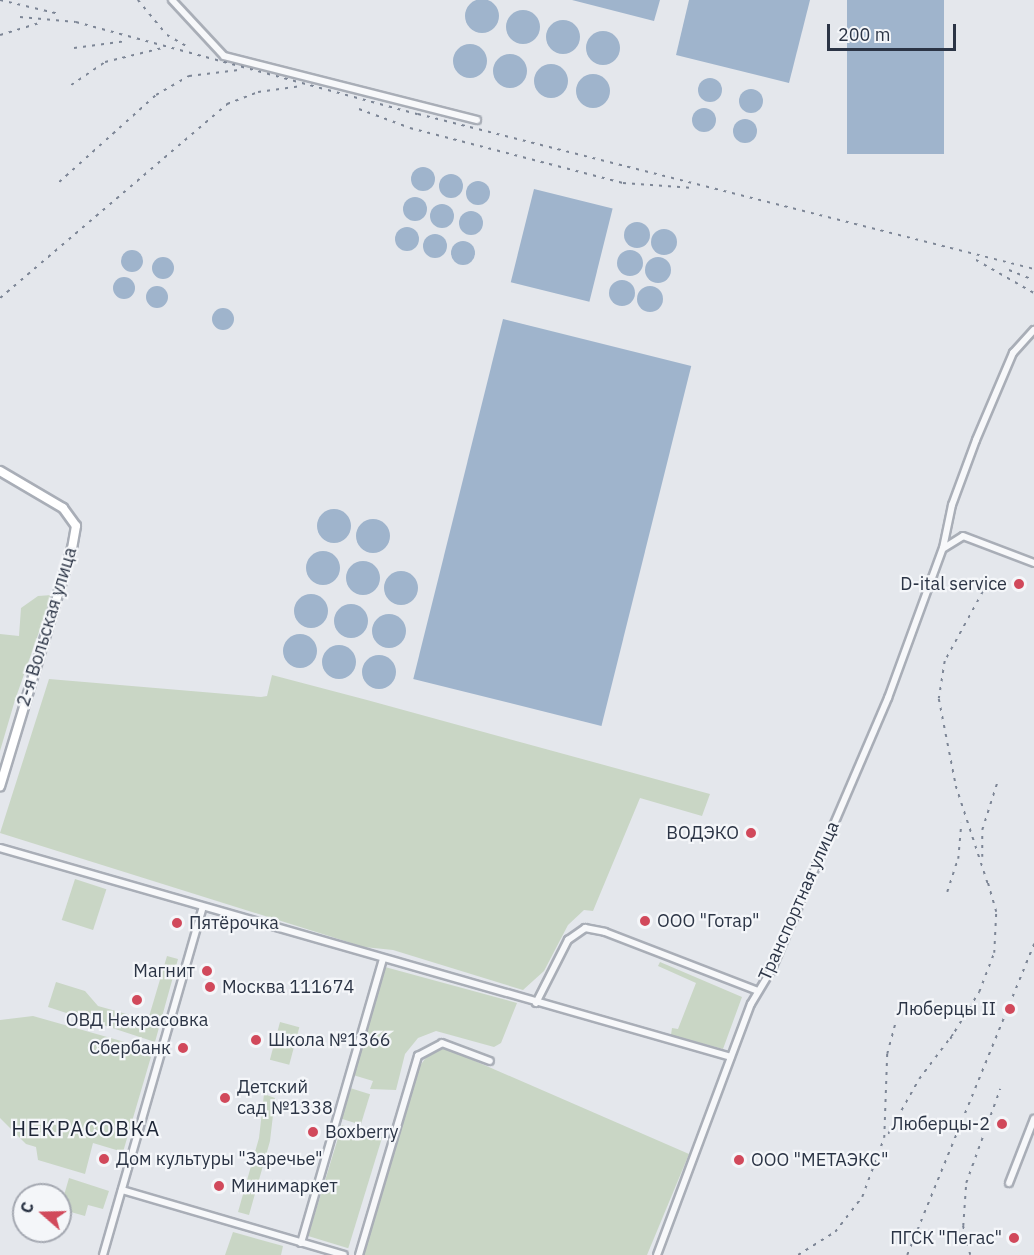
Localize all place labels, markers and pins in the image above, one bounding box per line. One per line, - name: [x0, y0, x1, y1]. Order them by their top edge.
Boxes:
- place label: D-ital service: [900, 573, 1007, 595]
- marker: D-ital service: [1012, 577, 1026, 591]
- place label: ВОДЭКО: [666, 822, 739, 844]
- marker: ВОДЭКО: [744, 826, 758, 840]
- place label: ООО "Готар": [657, 910, 760, 932]
- place label: Пятёрочка: [189, 912, 279, 934]
- marker: ООО "Готар": [638, 914, 652, 928]
- marker: Пятёрочка: [170, 916, 184, 930]
- place label: Магнит: [133, 960, 195, 982]
- marker: Магнит: [200, 964, 214, 978]
- place label: Москва 111674: [222, 976, 354, 998]
- marker: Москва 111674: [203, 980, 217, 994]
- marker: ОВД Некрасовка: [130, 993, 144, 1007]
- place label: Люберцы II: [897, 998, 996, 1020]
- marker: Люберцы II: [1001, 1000, 1019, 1018]
- place label: ОВД Некрасовка: [66, 1009, 208, 1031]
- place label: Школа №1366: [268, 1029, 391, 1051]
- marker: Школа №1366: [249, 1033, 263, 1047]
- place label: Сбербанк: [89, 1037, 171, 1059]
- marker: Сбербанк: [176, 1041, 190, 1055]
- place label: Детский сад №1338: [237, 1077, 333, 1120]
- marker: Детский сад №1338: [218, 1091, 232, 1105]
- place label: Люберцы-2: [891, 1113, 990, 1135]
- marker: Люберцы-2: [995, 1117, 1009, 1131]
- place label: Boxberry: [325, 1121, 398, 1143]
- marker: Boxberry: [306, 1125, 320, 1139]
- place label: Дом культуры "Заречье": [116, 1148, 323, 1170]
- place label: ООО "МЕТАЭКС": [751, 1149, 888, 1171]
- marker: Дом культуры "Заречье": [97, 1152, 111, 1166]
- marker: ООО "МЕТАЭКС": [732, 1153, 746, 1167]
- place label: Минимаркет: [231, 1175, 338, 1197]
- marker: Минимаркет: [212, 1179, 226, 1193]
- place label: ПГСК "Пегас": [890, 1227, 1002, 1249]
- marker: ПГСК "Пегас": [1007, 1231, 1021, 1245]

